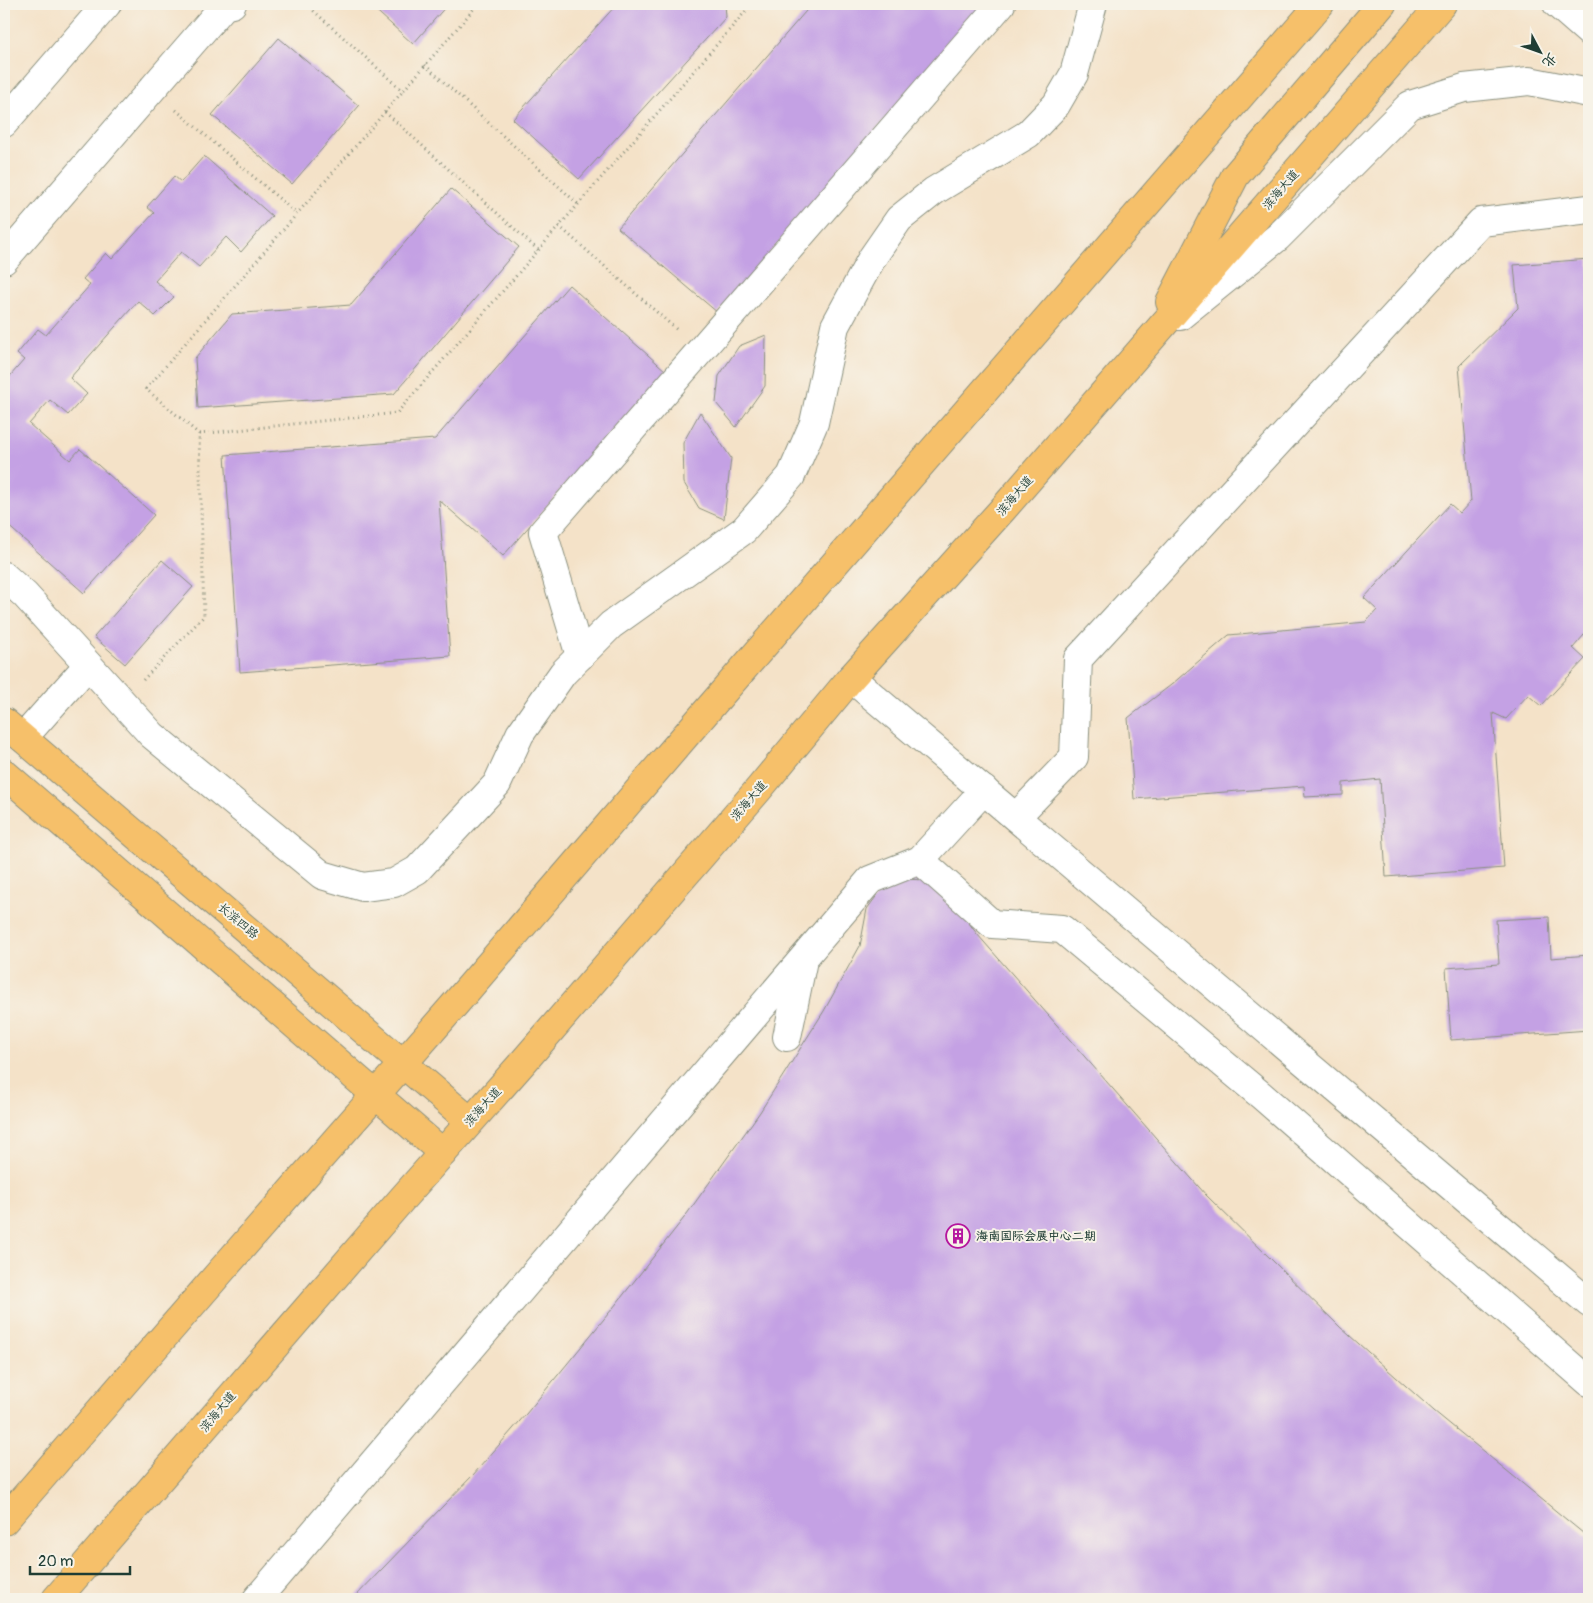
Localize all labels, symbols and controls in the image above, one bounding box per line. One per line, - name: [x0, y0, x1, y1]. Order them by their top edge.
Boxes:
- north arrow: [1516, 28, 1566, 78]
- text: 北: [1538, 49, 1560, 71]
- street label: 滨海大道: [1260, 167, 1302, 213]
- street label: 滨海大道: [994, 473, 1036, 519]
- street label: 滨海大道: [728, 778, 770, 824]
- street label: 长滨四路: [215, 900, 261, 942]
- street label: 滨海大道: [461, 1084, 505, 1130]
- building icon: 海南国际会展中心二期: [945, 1223, 971, 1249]
- place label: 海南国际会展中心二期: [976, 1229, 1096, 1244]
- street label: 滨海大道: [197, 1389, 239, 1435]
- scale bar: [30, 1543, 130, 1575]
- text: 20 m: [38, 1552, 73, 1571]

